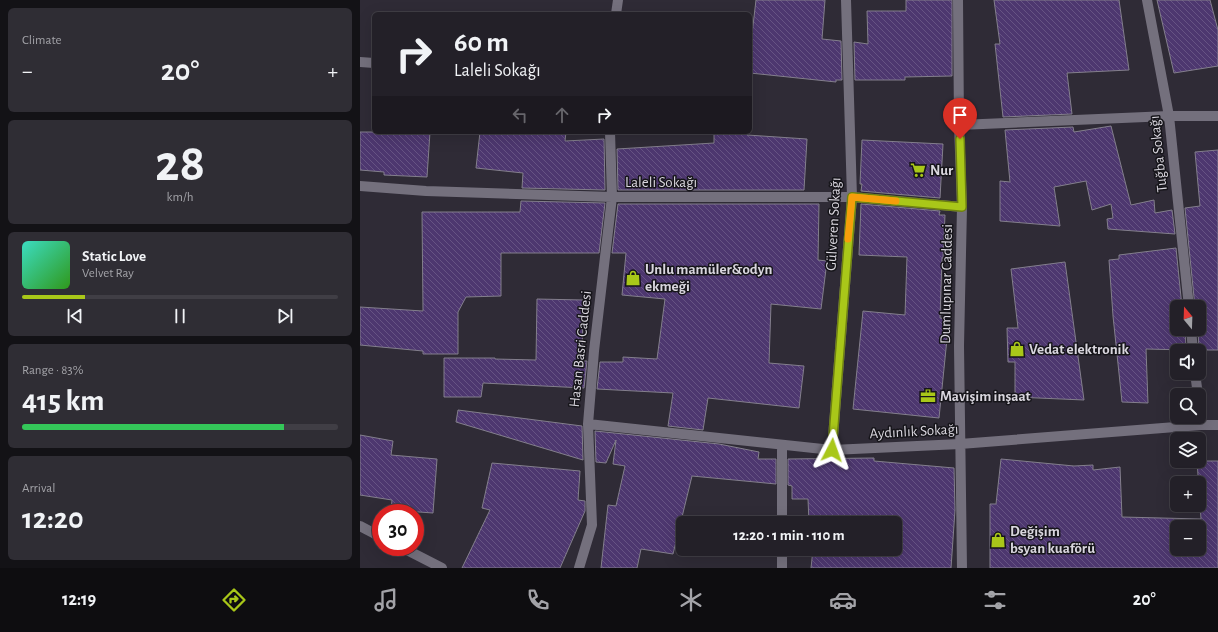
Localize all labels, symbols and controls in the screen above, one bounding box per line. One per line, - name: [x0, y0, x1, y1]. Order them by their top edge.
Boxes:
- icon: right: [388, 28, 440, 80]
- text: 60 m: [454, 29, 509, 57]
- text: Climate: [22, 34, 61, 47]
- text: 20°: [161, 56, 199, 86]
- text: −: [22, 60, 33, 82]
- text: +: [327, 60, 338, 82]
- text: Laleli Sokağı: [454, 62, 541, 80]
- pin: [943, 98, 977, 139]
- icon: left: [509, 104, 531, 126]
- icon: ahead: [551, 104, 573, 126]
- icon: right: [593, 104, 615, 126]
- icon: arrive: [949, 104, 971, 126]
- street label: Tuğba Sokağı: [1147, 115, 1170, 193]
- text: 28: [155, 138, 205, 190]
- supermarket icon: Nur: [909, 161, 927, 179]
- place label: Nur: [930, 163, 954, 178]
- street label: Laleli Sokağı: [625, 175, 697, 190]
- street label: Gülveren Sokağı: [824, 177, 843, 271]
- text: km/h: [167, 191, 193, 204]
- street label: Dumlupınar Caddesi: [938, 224, 955, 344]
- text: Static Love: [82, 249, 146, 264]
- place label: Unlu mamüler&odyn ekmeği: [645, 262, 772, 294]
- text: Velvet Ray: [82, 267, 134, 280]
- shop icon: Unlu mamüler&odyn ekmeği: [624, 269, 642, 287]
- street label: Hasan Basri Caddesi: [567, 290, 594, 408]
- north arrow: [1170, 300, 1206, 336]
- map controls: [1170, 300, 1206, 556]
- icon: previous: [64, 305, 86, 327]
- icon: pause: [169, 305, 191, 327]
- icon: next: [274, 305, 296, 327]
- shop icon: Vedat elektronik: [1008, 340, 1026, 358]
- place label: Vedat elektronik: [1029, 342, 1129, 357]
- button: sound: [1170, 344, 1206, 380]
- text: Range · 83%: [22, 364, 83, 377]
- text: 415 km: [22, 386, 104, 416]
- office icon: Mavişim inşaat: [919, 387, 937, 405]
- button: search: [1170, 388, 1206, 424]
- place label: Mavişim inşaat: [940, 389, 1031, 404]
- street label: Aydınlık Sokağı: [869, 422, 959, 441]
- position arrow: [811, 429, 853, 471]
- button: layers: [1170, 432, 1206, 468]
- button: +: [1170, 476, 1206, 512]
- text: Arrival: [22, 482, 55, 495]
- text: 12:20: [22, 504, 84, 534]
- speed limit sign: 30: [372, 504, 424, 556]
- button: −: [1170, 520, 1206, 556]
- place label: Değişim bsyan kuaförü: [1010, 524, 1095, 556]
- text: 12:20 · 1 min · 110 m: [733, 528, 845, 543]
- shop icon: Değişim bsyan kuaförü: [989, 531, 1007, 549]
- icon: directions: [220, 586, 248, 614]
- icon: music: [372, 586, 400, 614]
- icon: phone: [524, 586, 552, 614]
- icon: climate: [677, 586, 705, 614]
- icon: car: [829, 586, 857, 614]
- icon: filters: [981, 586, 1009, 614]
- text: 12:19: [62, 591, 96, 609]
- text: 20°: [1133, 591, 1156, 609]

